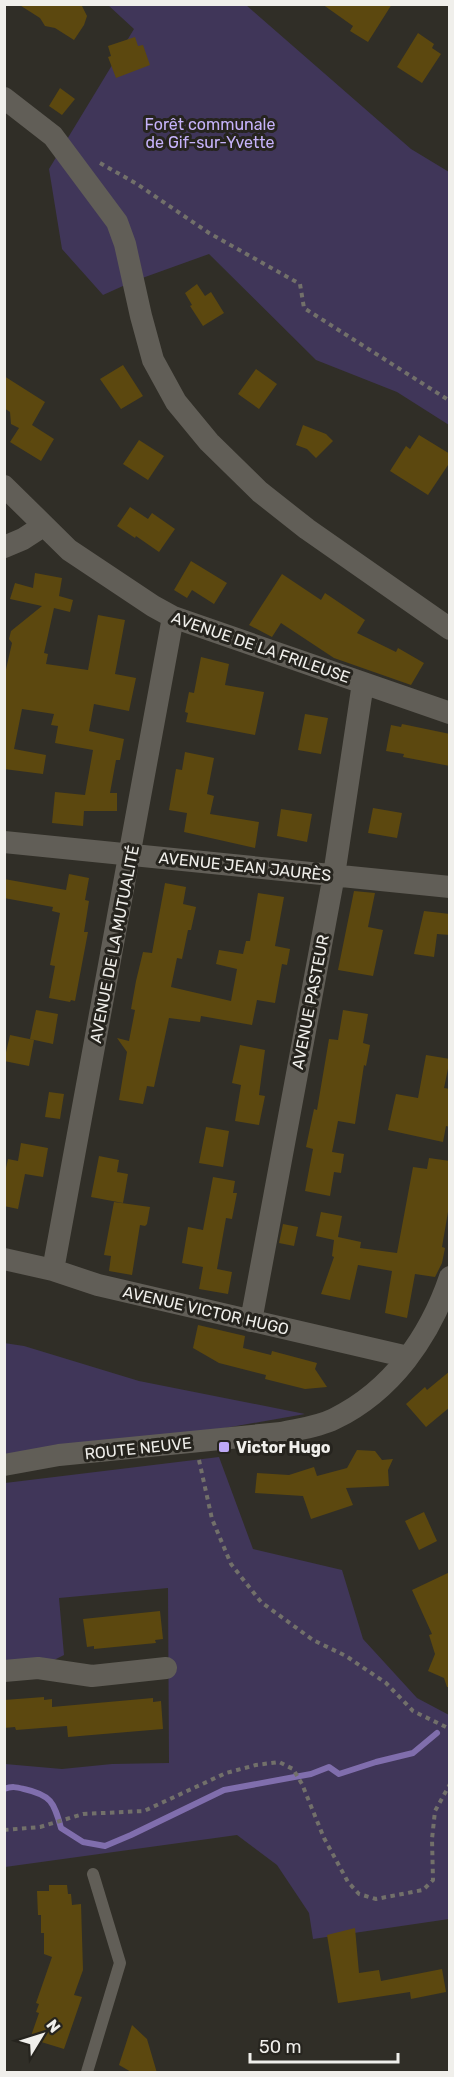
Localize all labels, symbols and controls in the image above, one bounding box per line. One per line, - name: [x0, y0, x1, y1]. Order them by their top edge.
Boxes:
- park label: Forêt communale de Gif-sur-Yvette: [145, 115, 275, 152]
- street label: AVENUE DE LA FRILEUSE: [169, 608, 353, 687]
- street label: AVENUE DE LA MUTUALITÉ: [86, 844, 143, 1045]
- street label: AVENUE JEAN JAURÈS: [158, 848, 332, 885]
- street label: AVENUE PASTEUR: [288, 933, 333, 1071]
- street label: AVENUE VICTOR HUGO: [121, 1282, 291, 1339]
- street label: ROUTE NEUVE: [84, 1433, 193, 1464]
- place label: Victor Hugo: [236, 1438, 331, 1457]
- marker: Victor Hugo: [217, 1440, 231, 1454]
- north arrow: [12, 2005, 72, 2065]
- text: N: [42, 2016, 64, 2036]
- scale bar: [250, 2026, 398, 2064]
- text: 50 m: [259, 2036, 302, 2058]

